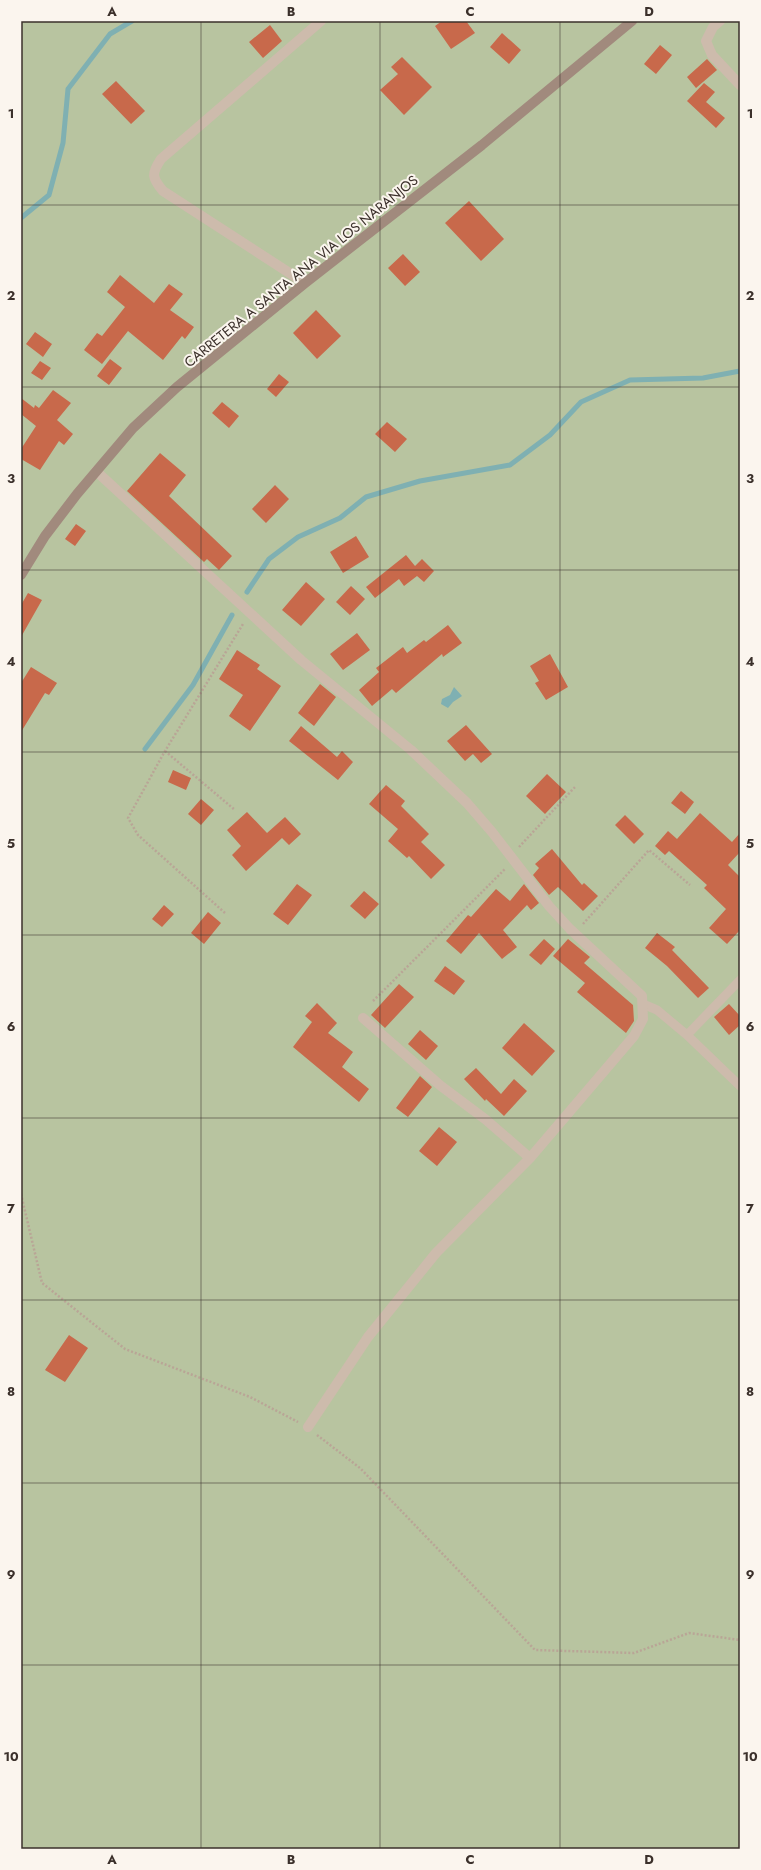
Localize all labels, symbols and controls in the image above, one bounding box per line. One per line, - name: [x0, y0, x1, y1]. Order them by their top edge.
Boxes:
- text: A: [106, 2, 117, 21]
- text: B: [287, 2, 296, 21]
- text: C: [465, 2, 475, 21]
- text: D: [644, 2, 654, 21]
- text: 1: [8, 104, 14, 123]
- text: 1: [747, 104, 753, 123]
- street label: CARRETERA A SANTA ANA VIA LOS NARANJOS: [180, 170, 422, 372]
- text: 2: [7, 286, 15, 305]
- text: 2: [746, 286, 754, 305]
- text: 3: [7, 469, 15, 488]
- text: 3: [746, 469, 754, 488]
- text: 4: [6, 652, 16, 671]
- text: 4: [745, 652, 755, 671]
- text: 5: [7, 834, 15, 853]
- text: 5: [746, 834, 754, 853]
- text: 6: [7, 1017, 16, 1036]
- text: 6: [746, 1017, 755, 1036]
- text: 7: [7, 1199, 15, 1218]
- text: 7: [746, 1199, 754, 1218]
- text: 8: [7, 1382, 15, 1401]
- text: 8: [746, 1382, 754, 1401]
- text: 9: [7, 1565, 16, 1584]
- text: 9: [746, 1565, 755, 1584]
- text: 10: [3, 1747, 19, 1766]
- text: 10: [742, 1747, 758, 1766]
- text: A: [106, 1850, 117, 1869]
- text: B: [287, 1850, 296, 1869]
- text: C: [465, 1850, 475, 1869]
- text: D: [644, 1850, 654, 1869]

